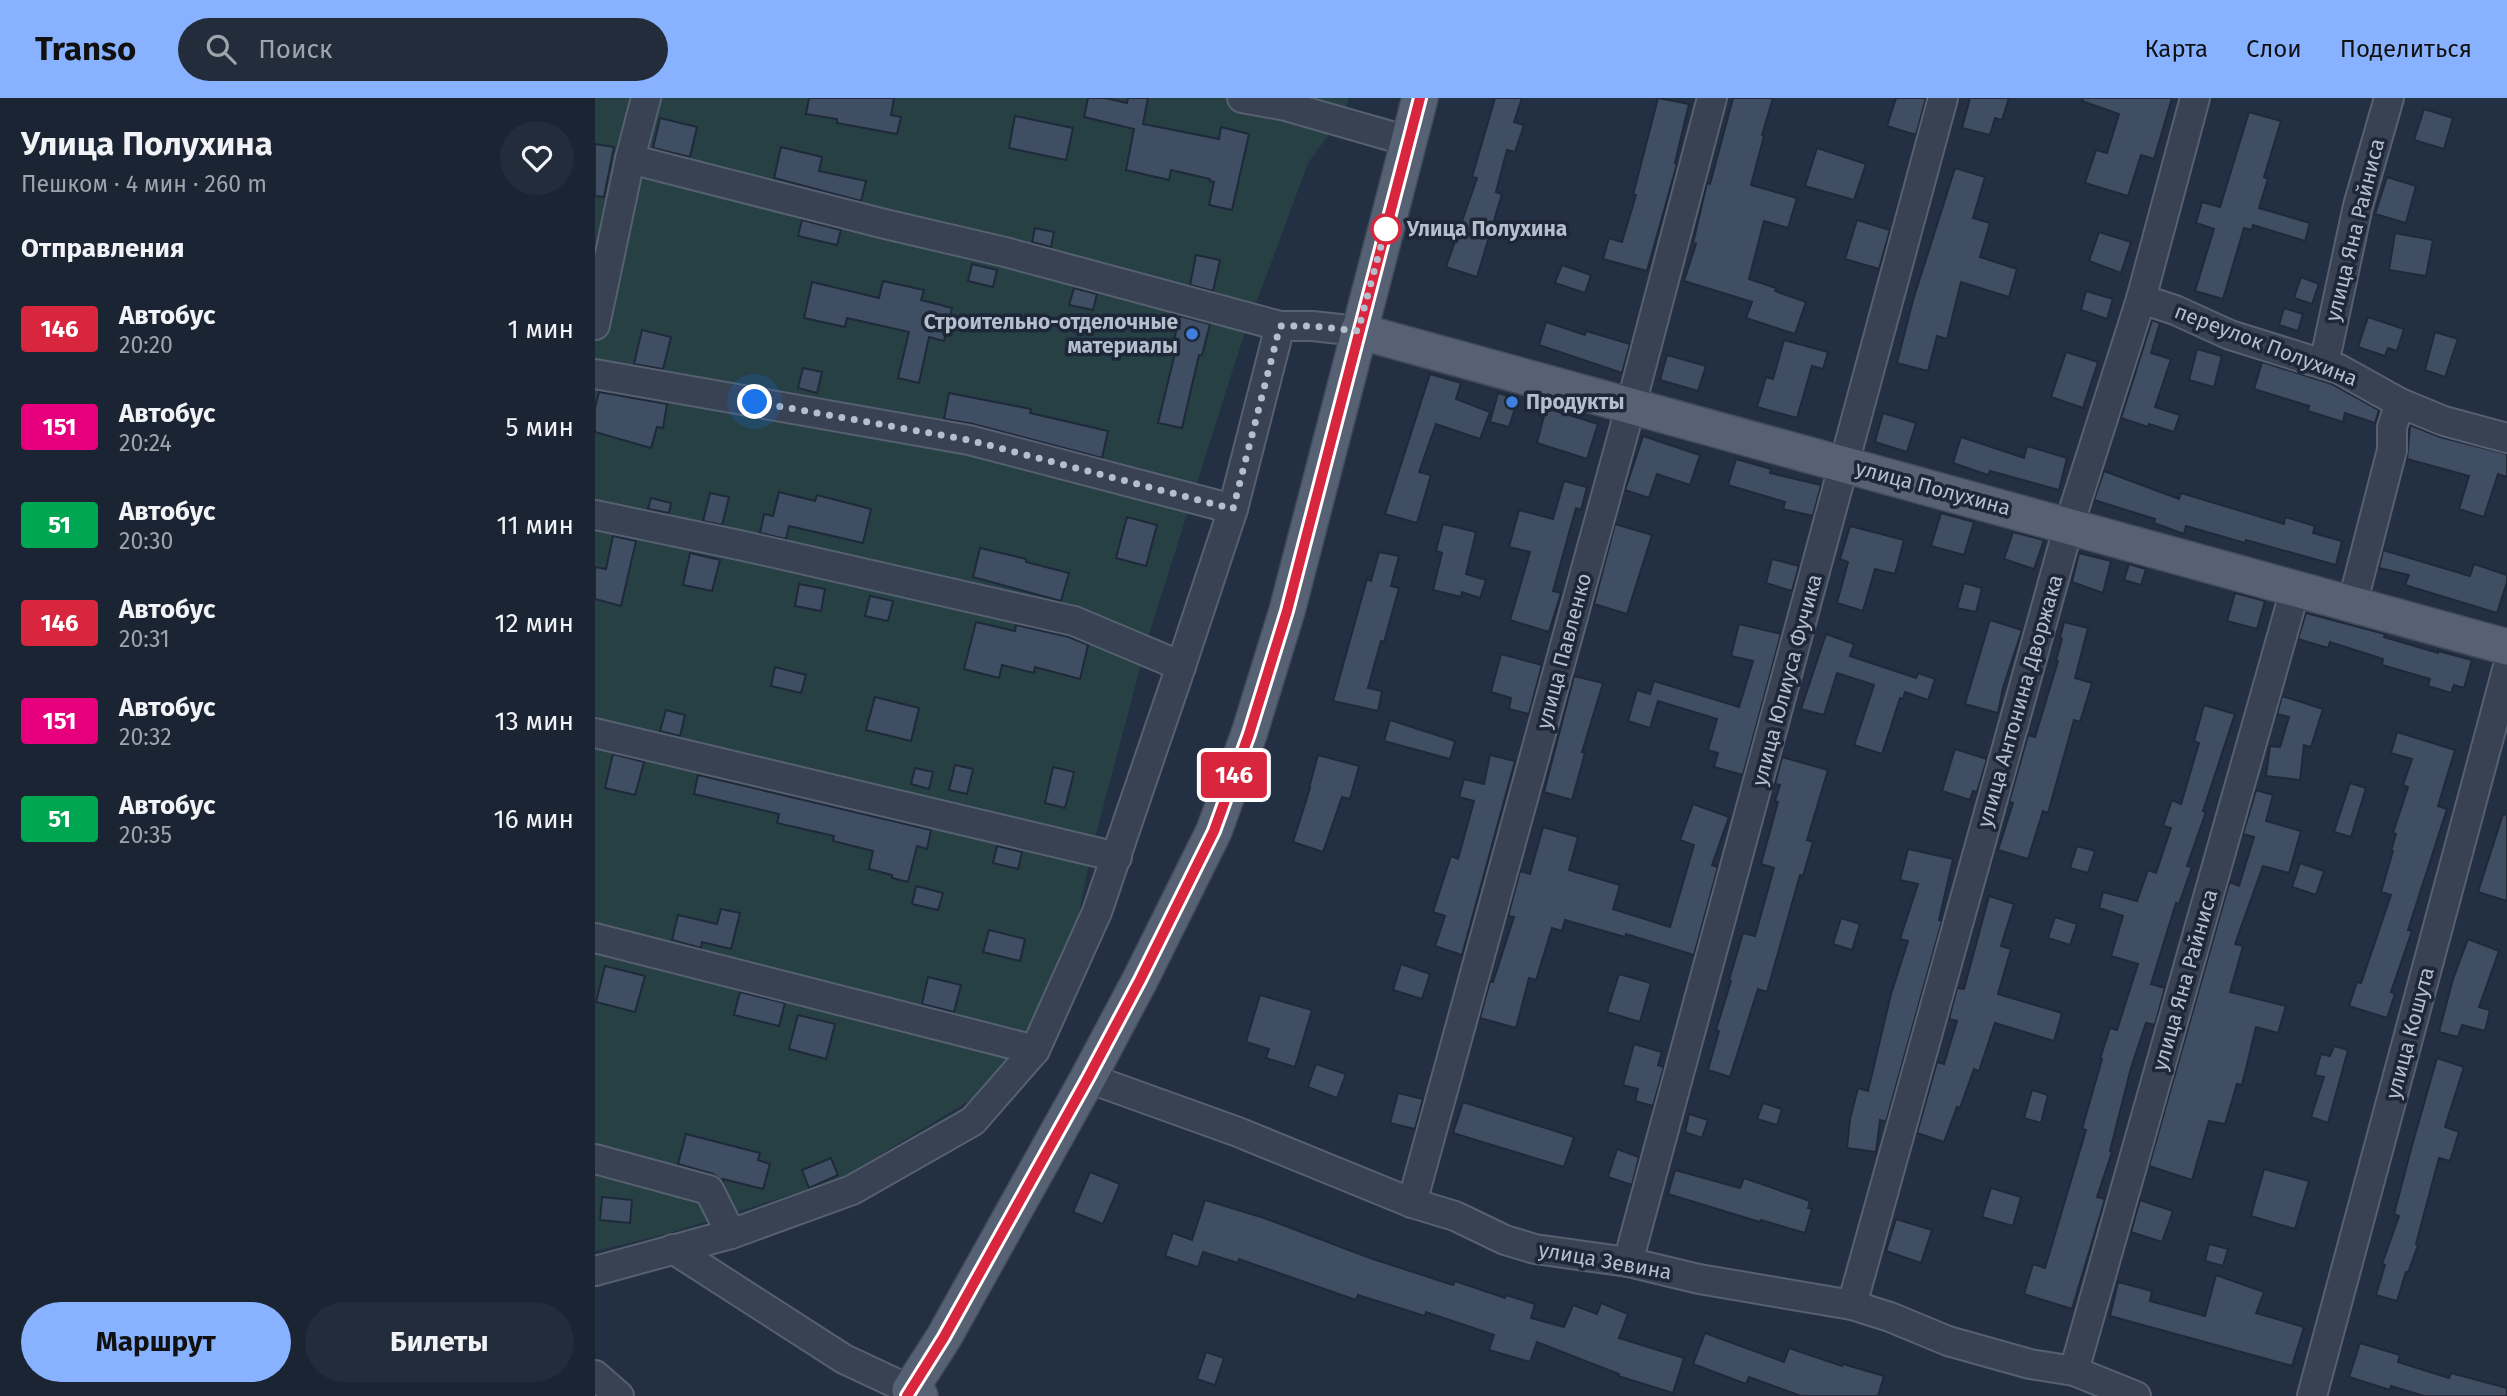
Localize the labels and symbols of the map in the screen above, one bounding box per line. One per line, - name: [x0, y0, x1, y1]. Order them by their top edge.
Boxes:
- street label: улица Яна Райниса: [2320, 136, 2390, 324]
- marker: Улица Полухина: [1371, 214, 1401, 244]
- place label: Улица Полухина: [1406, 216, 1567, 242]
- street label: переулок Полухина: [2171, 298, 2361, 392]
- place label: Строительно-отделочные материалы: [924, 309, 1178, 359]
- marker: Строительно-отделочные материалы: [1184, 326, 1200, 342]
- your location: [737, 384, 772, 419]
- place label: Продукты: [1526, 389, 1624, 415]
- marker: Продукты: [1504, 394, 1520, 410]
- street label: улица Полухина: [1853, 455, 2013, 521]
- street label: улица Павленко: [1531, 570, 1597, 732]
- street label: улица Юлиуса Фучика: [1746, 571, 1828, 789]
- street label: улица Антонина Дворжака: [1971, 572, 2069, 830]
- line badge: 146: [1194, 752, 1274, 798]
- street label: улица Яна Райниса: [2147, 886, 2223, 1074]
- street label: улица Кошута: [2380, 964, 2440, 1102]
- street label: улица Зевина: [1536, 1236, 1674, 1286]

